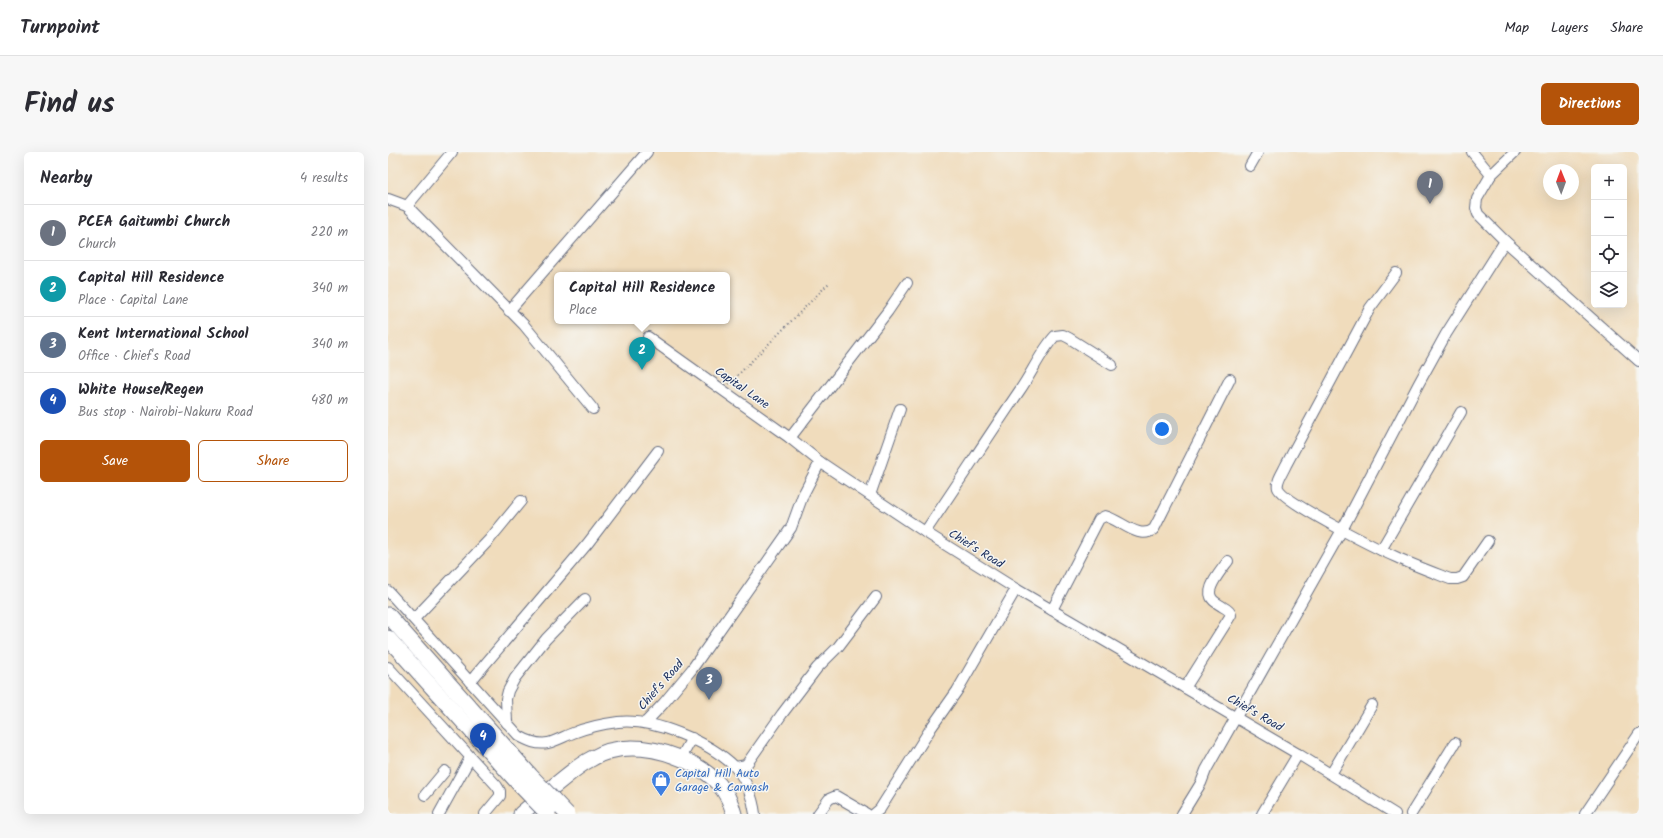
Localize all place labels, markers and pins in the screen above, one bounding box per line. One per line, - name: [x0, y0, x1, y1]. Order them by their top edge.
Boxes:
- pin: 1: [1417, 171, 1443, 204]
- pin: 2: [629, 337, 655, 370]
- pin: 3: [696, 667, 722, 700]
- pin: 4: [470, 723, 496, 756]
- place label: Capital Hill Auto Garage & Carwash: [675, 764, 769, 797]
- shop icon: Capital Hill Auto Garage & Carwash: [650, 769, 672, 797]

